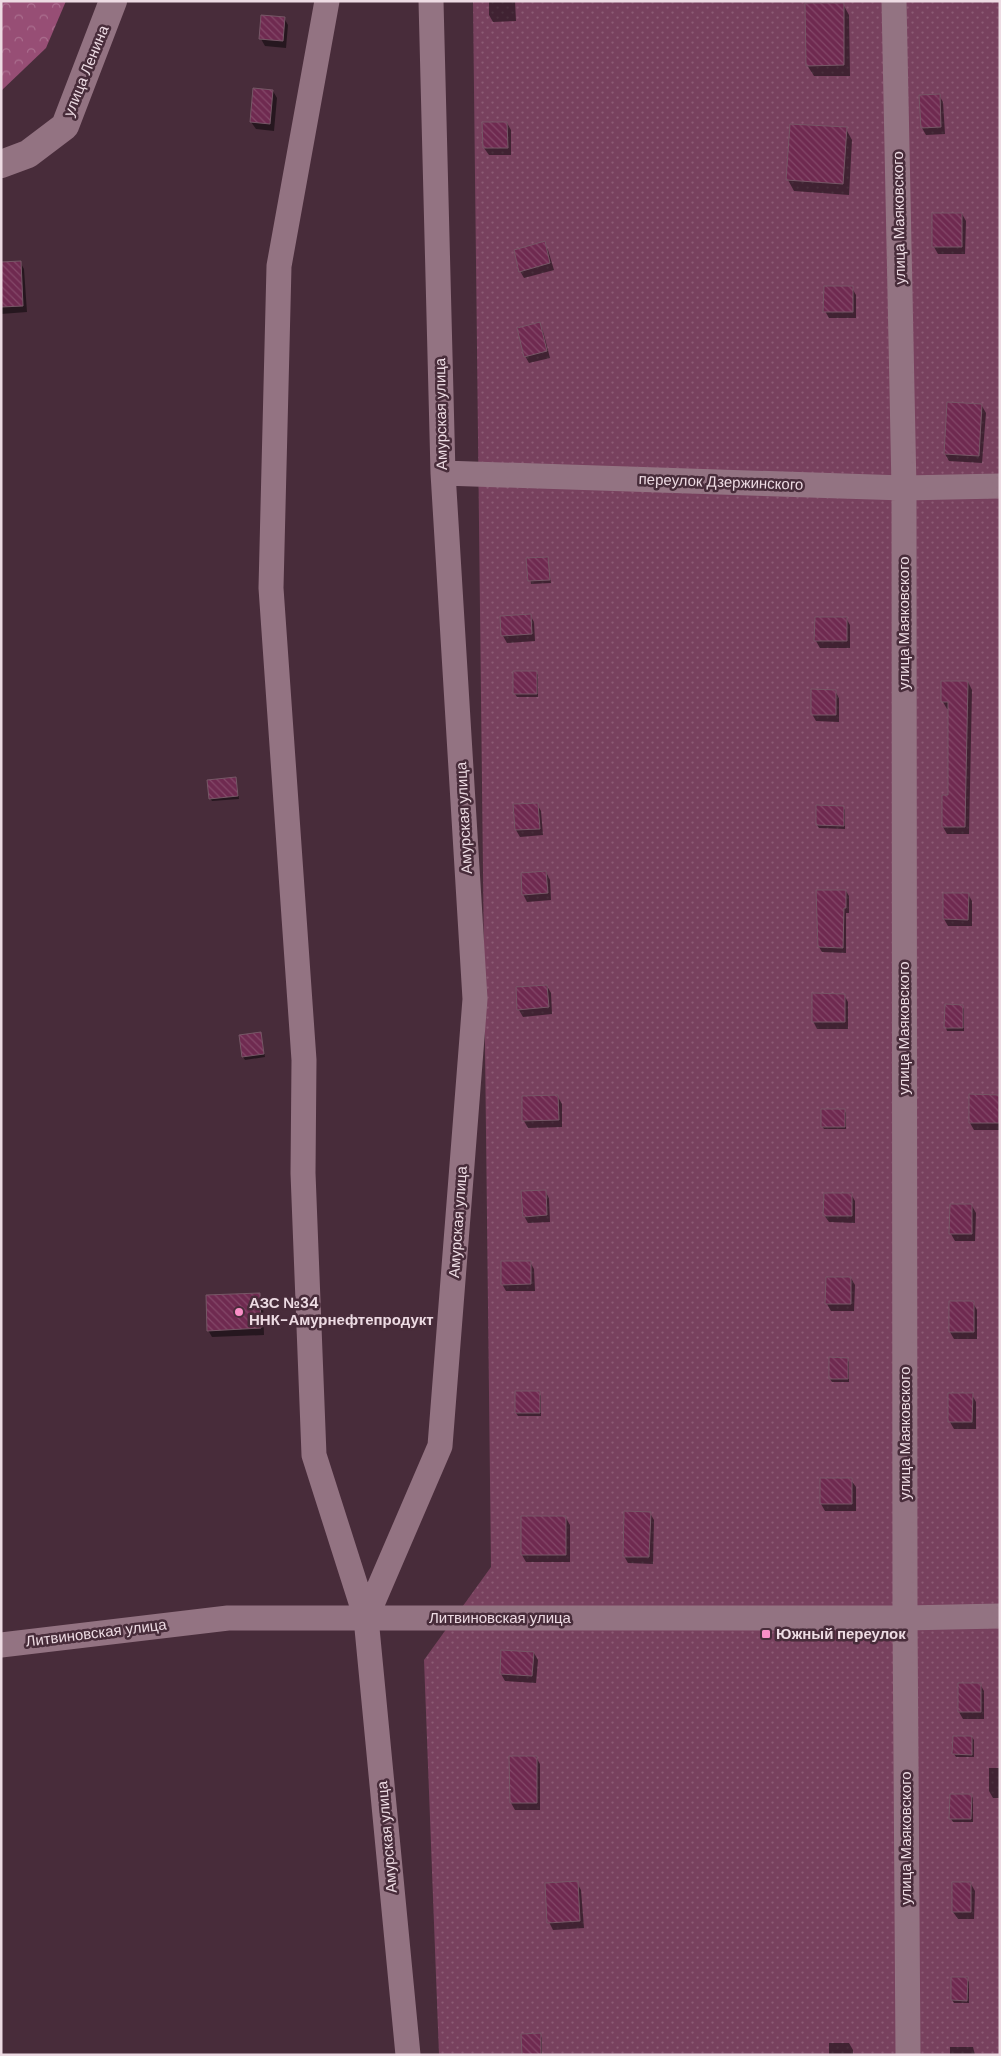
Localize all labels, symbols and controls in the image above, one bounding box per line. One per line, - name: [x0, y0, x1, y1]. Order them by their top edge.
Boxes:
- street label: улица Ленина: [59, 22, 114, 120]
- street label: улица Маяковского: [888, 151, 910, 285]
- street label: Амурская улица: [430, 357, 452, 470]
- street label: переулок Дзержинского: [638, 469, 804, 495]
- street label: улица Маяковского: [894, 556, 914, 690]
- street label: Амурская улица: [451, 761, 477, 875]
- street label: улица Маяковского: [894, 961, 914, 1095]
- street label: Амурская улица: [444, 1165, 472, 1279]
- place label: АЗС №34 ННК-Амурнефтепродукт: [249, 1293, 434, 1330]
- marker: АЗС №34 ННК-Амурнефтепродукт: [233, 1306, 245, 1318]
- street label: улица Маяковского: [895, 1366, 915, 1500]
- street label: Литвиновская улица: [429, 1608, 572, 1628]
- street label: Литвиновская улица: [24, 1614, 168, 1652]
- place label: Южный переулок: [776, 1624, 906, 1644]
- marker: Южный переулок: [760, 1628, 772, 1640]
- street label: улица Маяковского: [896, 1771, 916, 1905]
- street label: Амурская улица: [372, 1780, 402, 1894]

